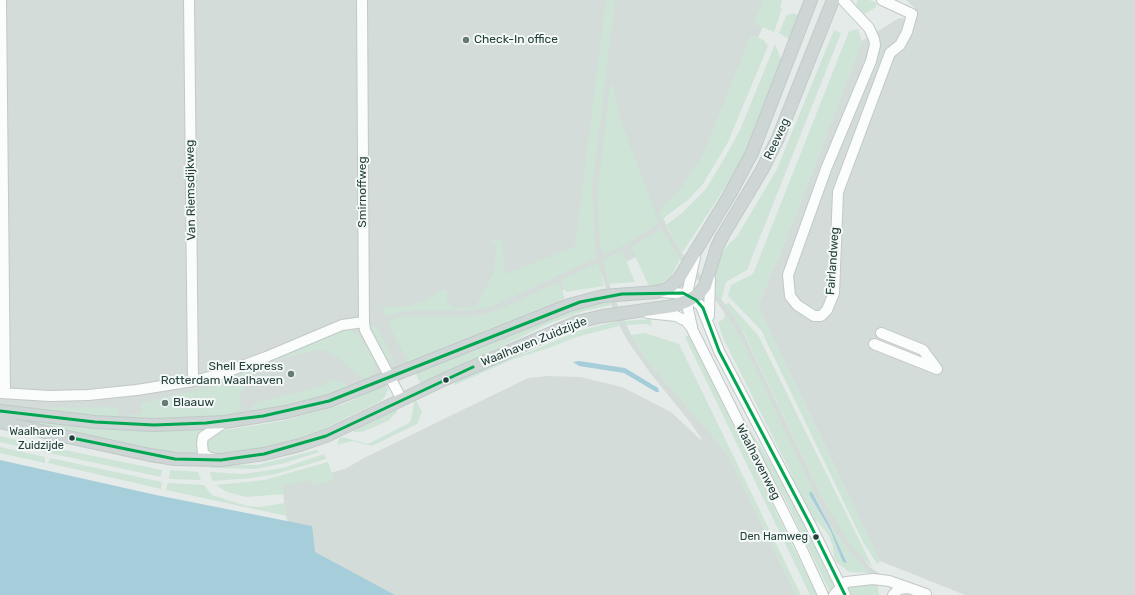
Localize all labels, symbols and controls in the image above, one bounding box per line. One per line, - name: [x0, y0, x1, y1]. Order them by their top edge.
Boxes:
- place label: Check-In office: [474, 33, 558, 47]
- marker: Check-In office: [461, 35, 471, 45]
- street label: Reeweg: [761, 116, 793, 162]
- street label: Van Riemsdijkweg: [183, 139, 199, 241]
- street label: Smirnoffweg: [356, 156, 370, 228]
- street label: Fairlandweg: [823, 227, 843, 295]
- street label: Waalhaven Zuidzijde: [479, 314, 589, 370]
- place label: Shell Express Rotterdam Waalhaven: [161, 360, 283, 388]
- marker: Shell Express Rotterdam Waalhaven: [286, 369, 296, 379]
- unlabelled marker: [441, 375, 451, 385]
- place label: Blaauw: [173, 396, 214, 410]
- marker: Blaauw: [160, 398, 170, 408]
- street label: Waalhavenweg: [733, 422, 783, 502]
- place label: Waalhaven Zuidzijde: [9, 425, 64, 451]
- marker: Waalhaven Zuidzijde: [67, 433, 77, 443]
- place label: Den Hamweg: [740, 530, 808, 544]
- marker: Den Hamweg: [811, 532, 821, 542]

